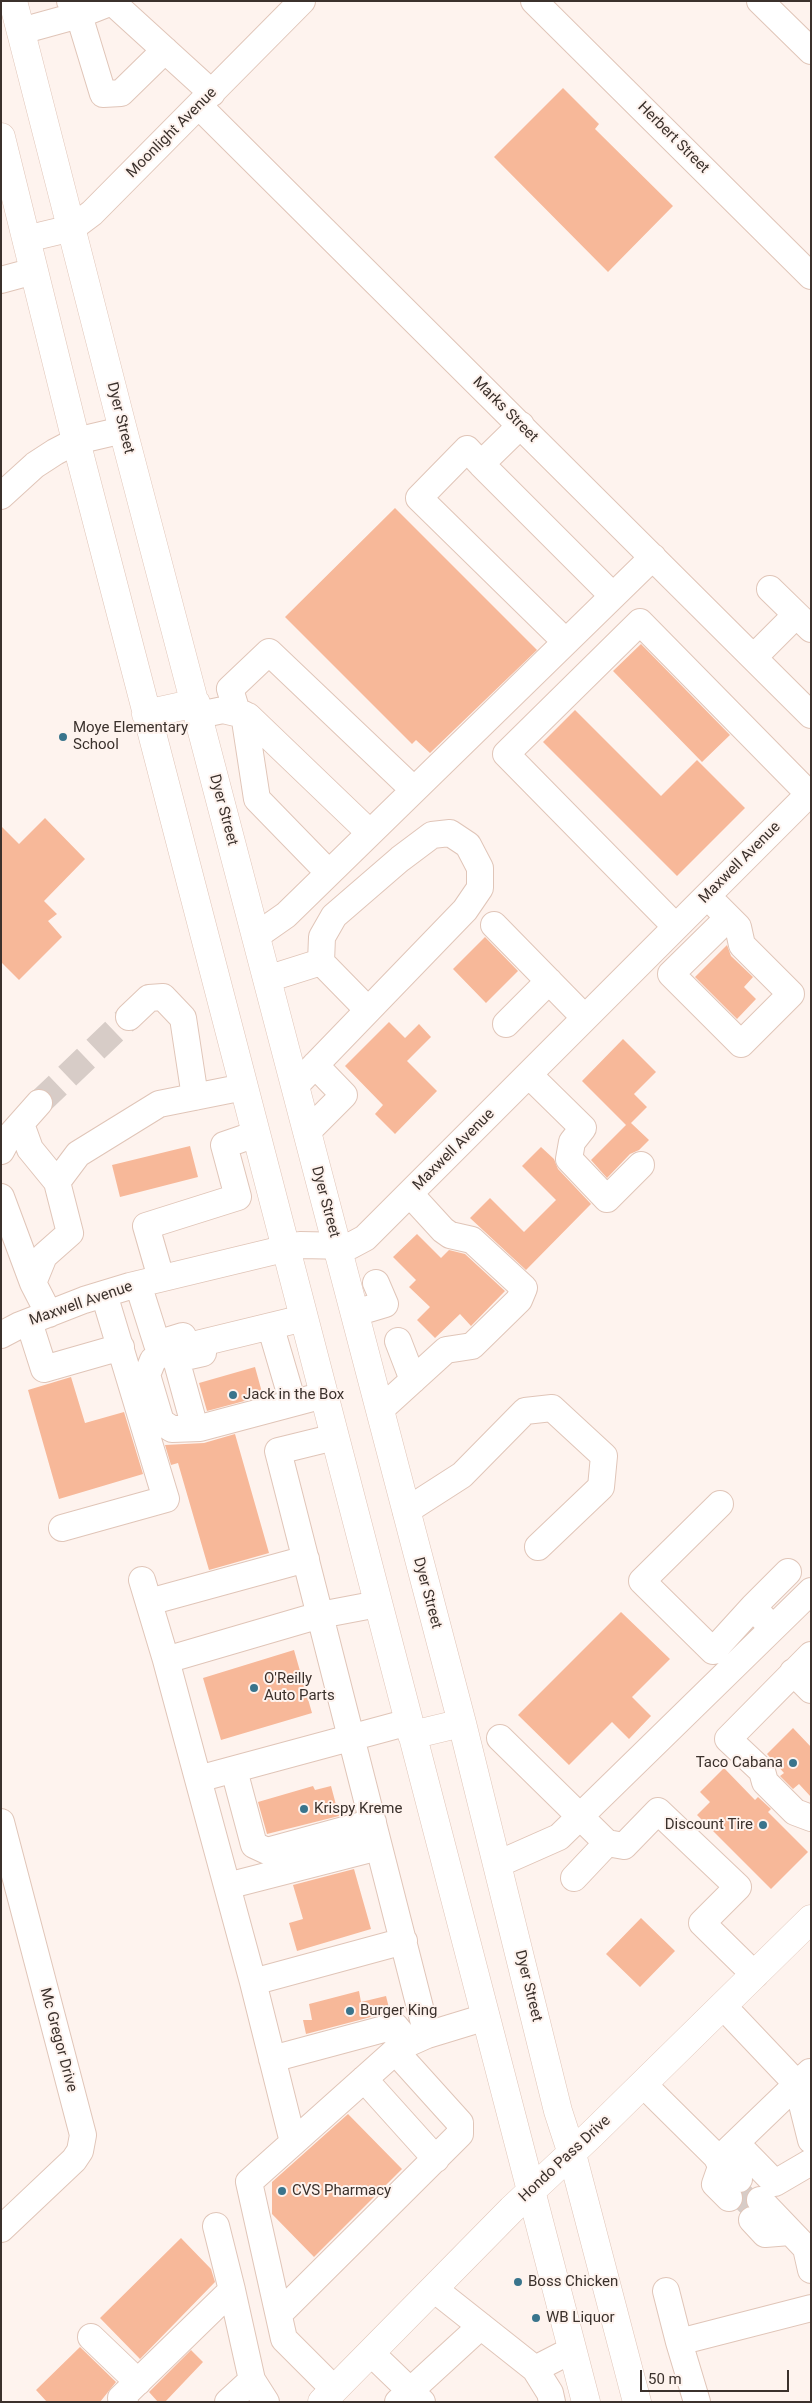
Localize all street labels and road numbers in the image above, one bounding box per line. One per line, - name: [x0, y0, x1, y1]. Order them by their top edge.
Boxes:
- street label: Moonlight Avenue: [123, 84, 221, 182]
- street label: Herbert Street: [633, 98, 713, 178]
- street label: Marks Street: [469, 374, 541, 446]
- street label: Dyer Street: [102, 380, 138, 456]
- street label: Dyer Street: [205, 772, 241, 848]
- street label: Maxwell Avenue: [695, 818, 785, 908]
- street label: Maxwell Avenue: [409, 1105, 499, 1195]
- street label: Dyer Street: [307, 1164, 343, 1240]
- street label: Maxwell Avenue: [27, 1278, 135, 1330]
- street label: Dyer Street: [409, 1555, 445, 1631]
- street label: Dyer Street: [510, 1948, 546, 2024]
- street label: Mc Gregor Drive: [35, 1986, 81, 2094]
- street label: Hondo Pass Drive: [515, 2112, 615, 2206]

